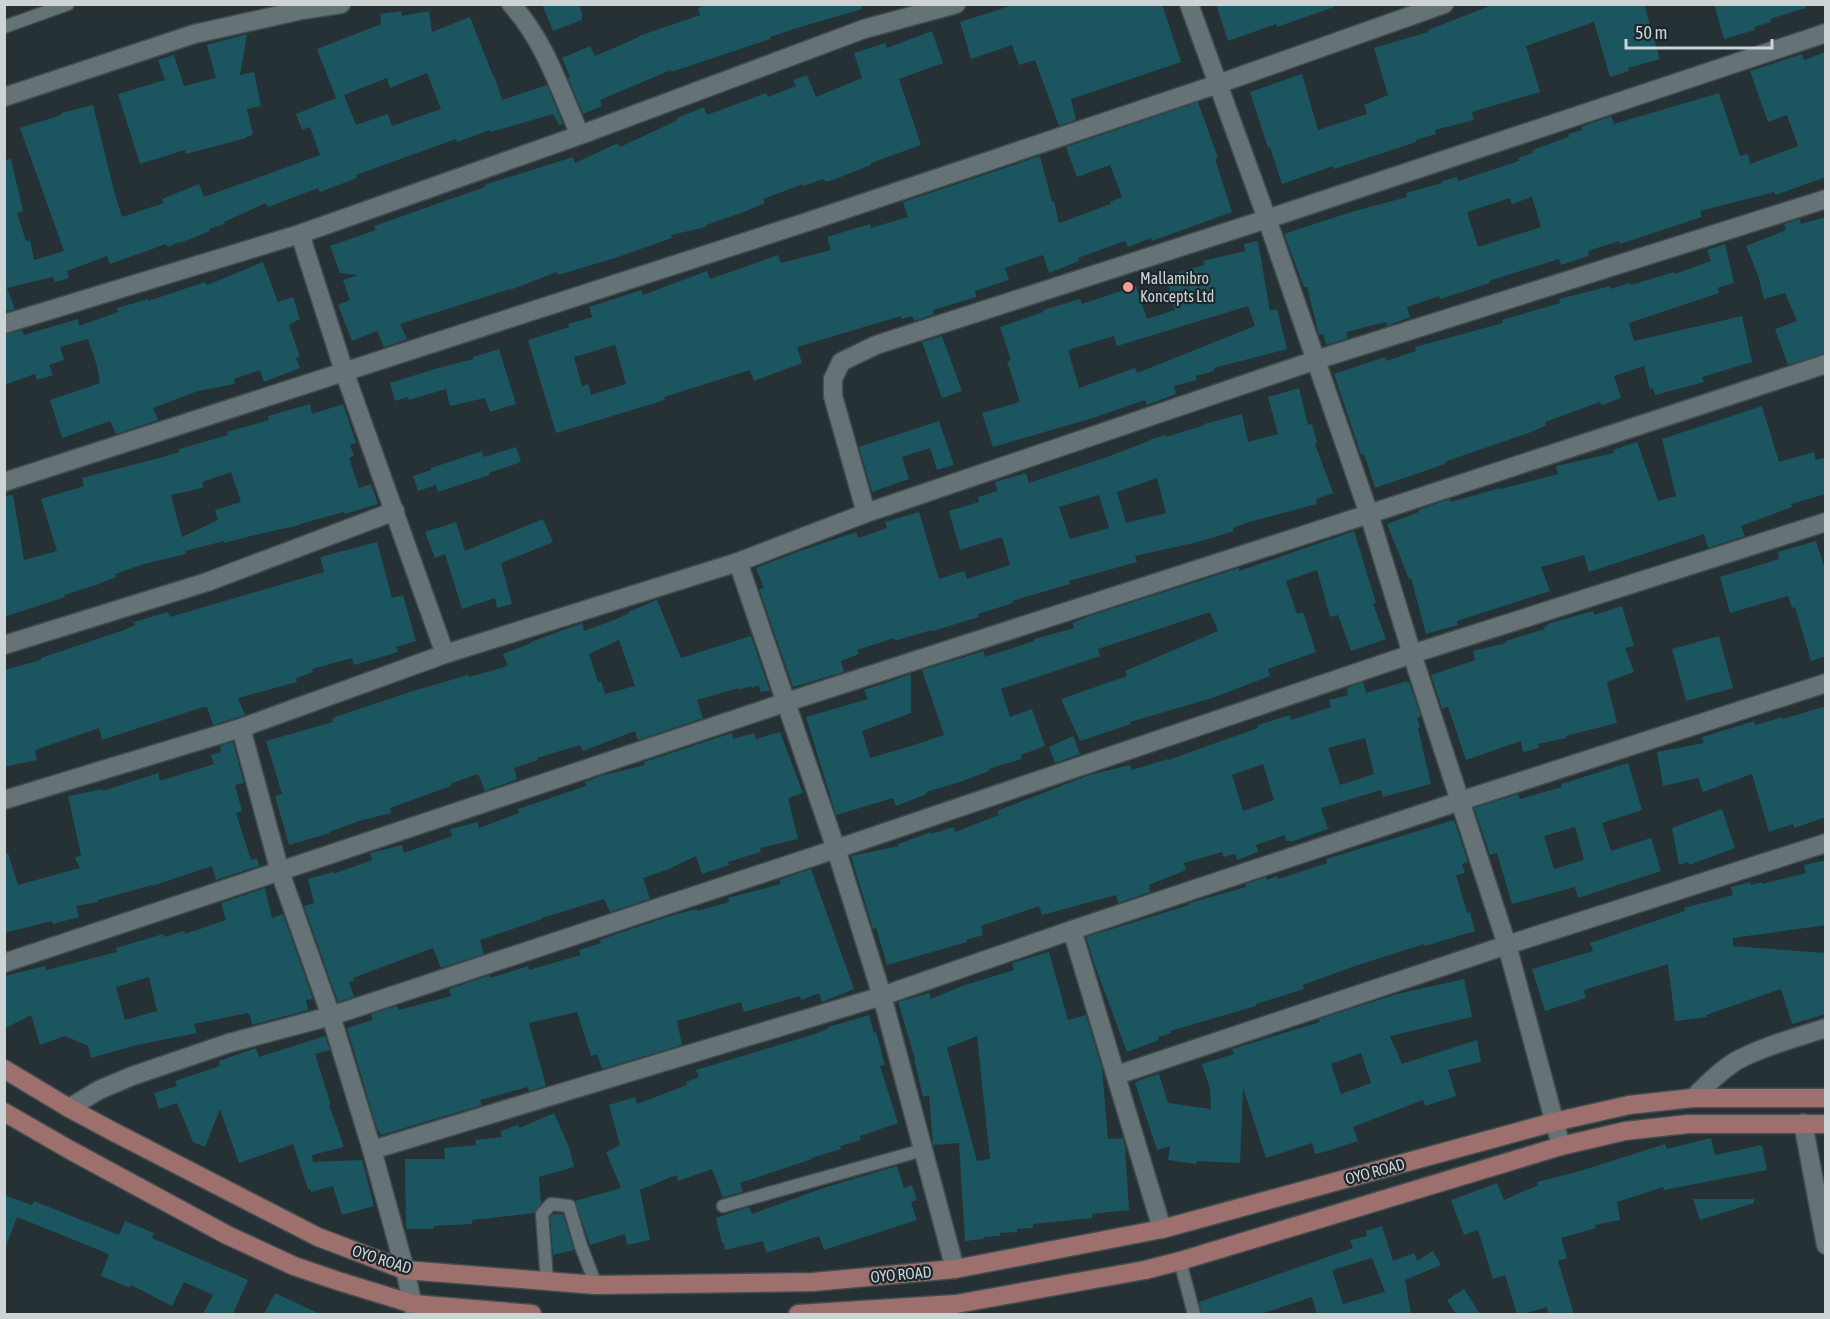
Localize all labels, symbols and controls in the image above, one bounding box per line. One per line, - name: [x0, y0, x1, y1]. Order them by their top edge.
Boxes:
- scale bar: [1626, 12, 1772, 50]
- text: 50 m: [1635, 22, 1667, 43]
- place label: Mallamibro Koncepts Ltd: [1140, 269, 1214, 306]
- marker: Mallamibro Koncepts Ltd: [1121, 280, 1135, 294]
- street label: OYO ROAD: [1343, 1154, 1407, 1188]
- street label: OYO ROAD: [350, 1241, 414, 1277]
- street label: OYO ROAD: [870, 1262, 932, 1286]

